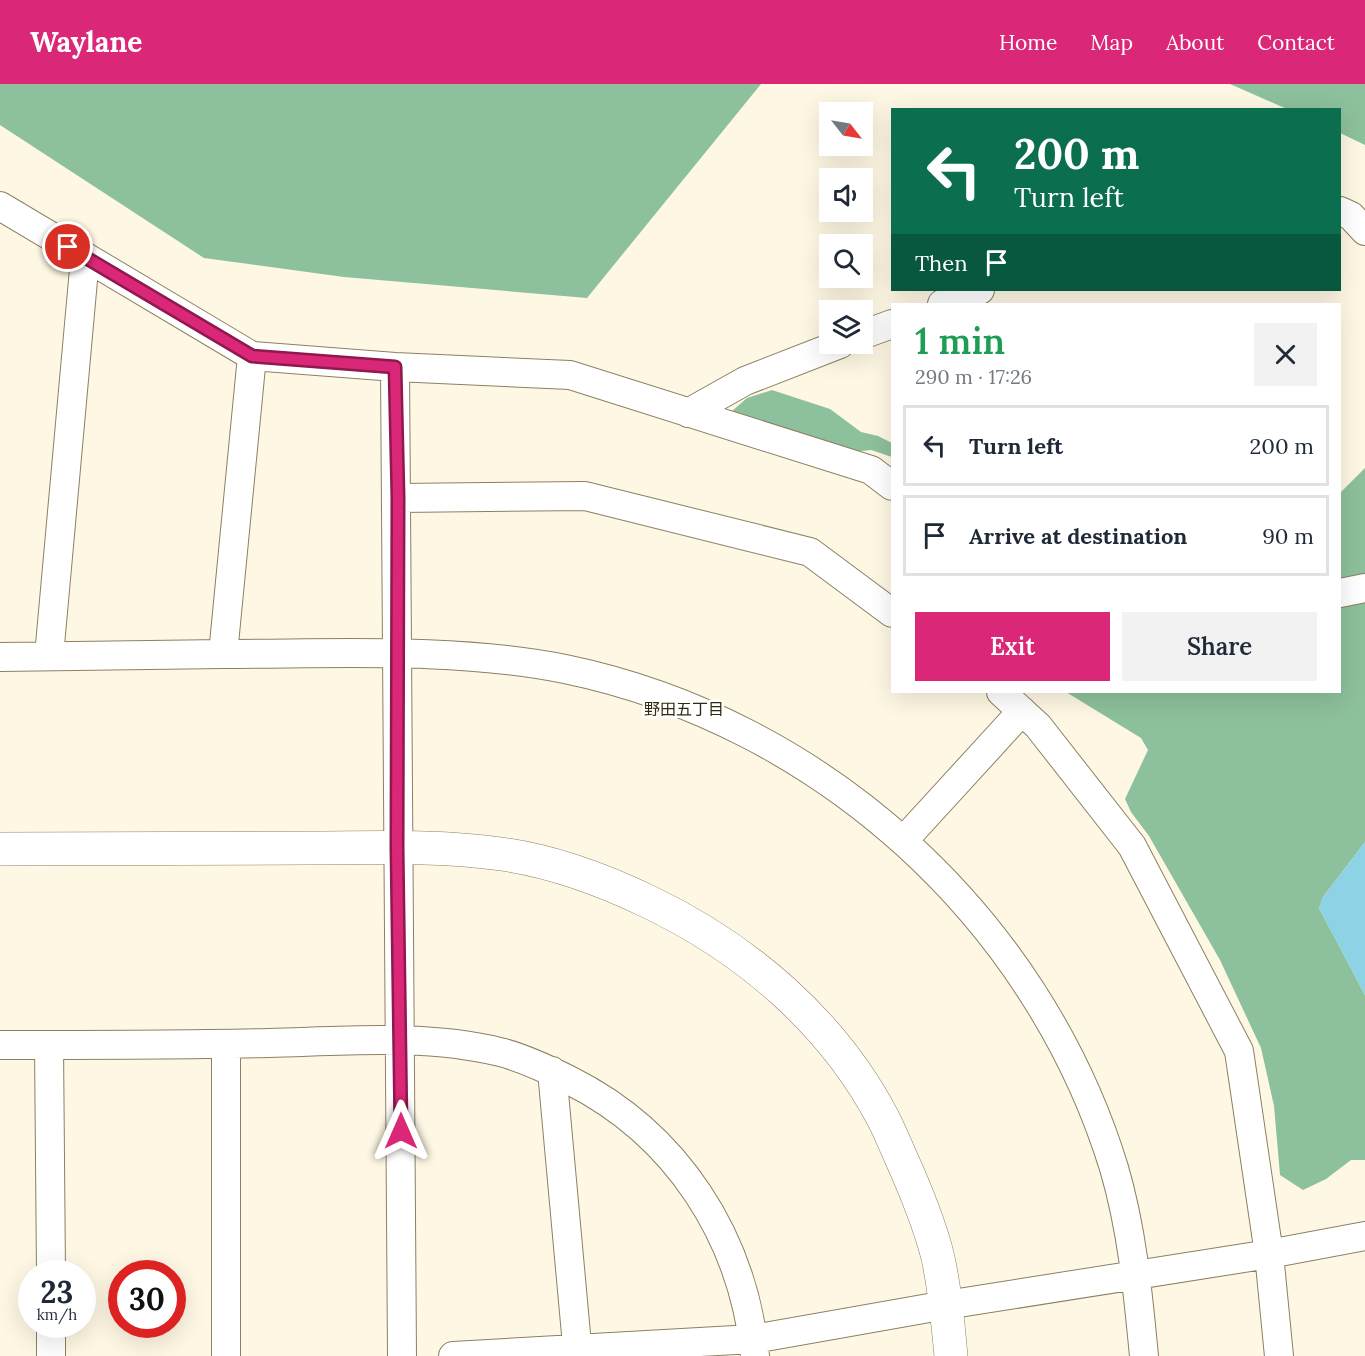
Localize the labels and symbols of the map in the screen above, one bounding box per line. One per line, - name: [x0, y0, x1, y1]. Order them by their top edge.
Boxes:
- north arrow: [819, 102, 873, 156]
- pin: [42, 221, 93, 272]
- district label: 野田五丁目: [644, 699, 724, 719]
- position arrow: [369, 1099, 433, 1163]
- speed limit sign: 30: [108, 1260, 186, 1338]

